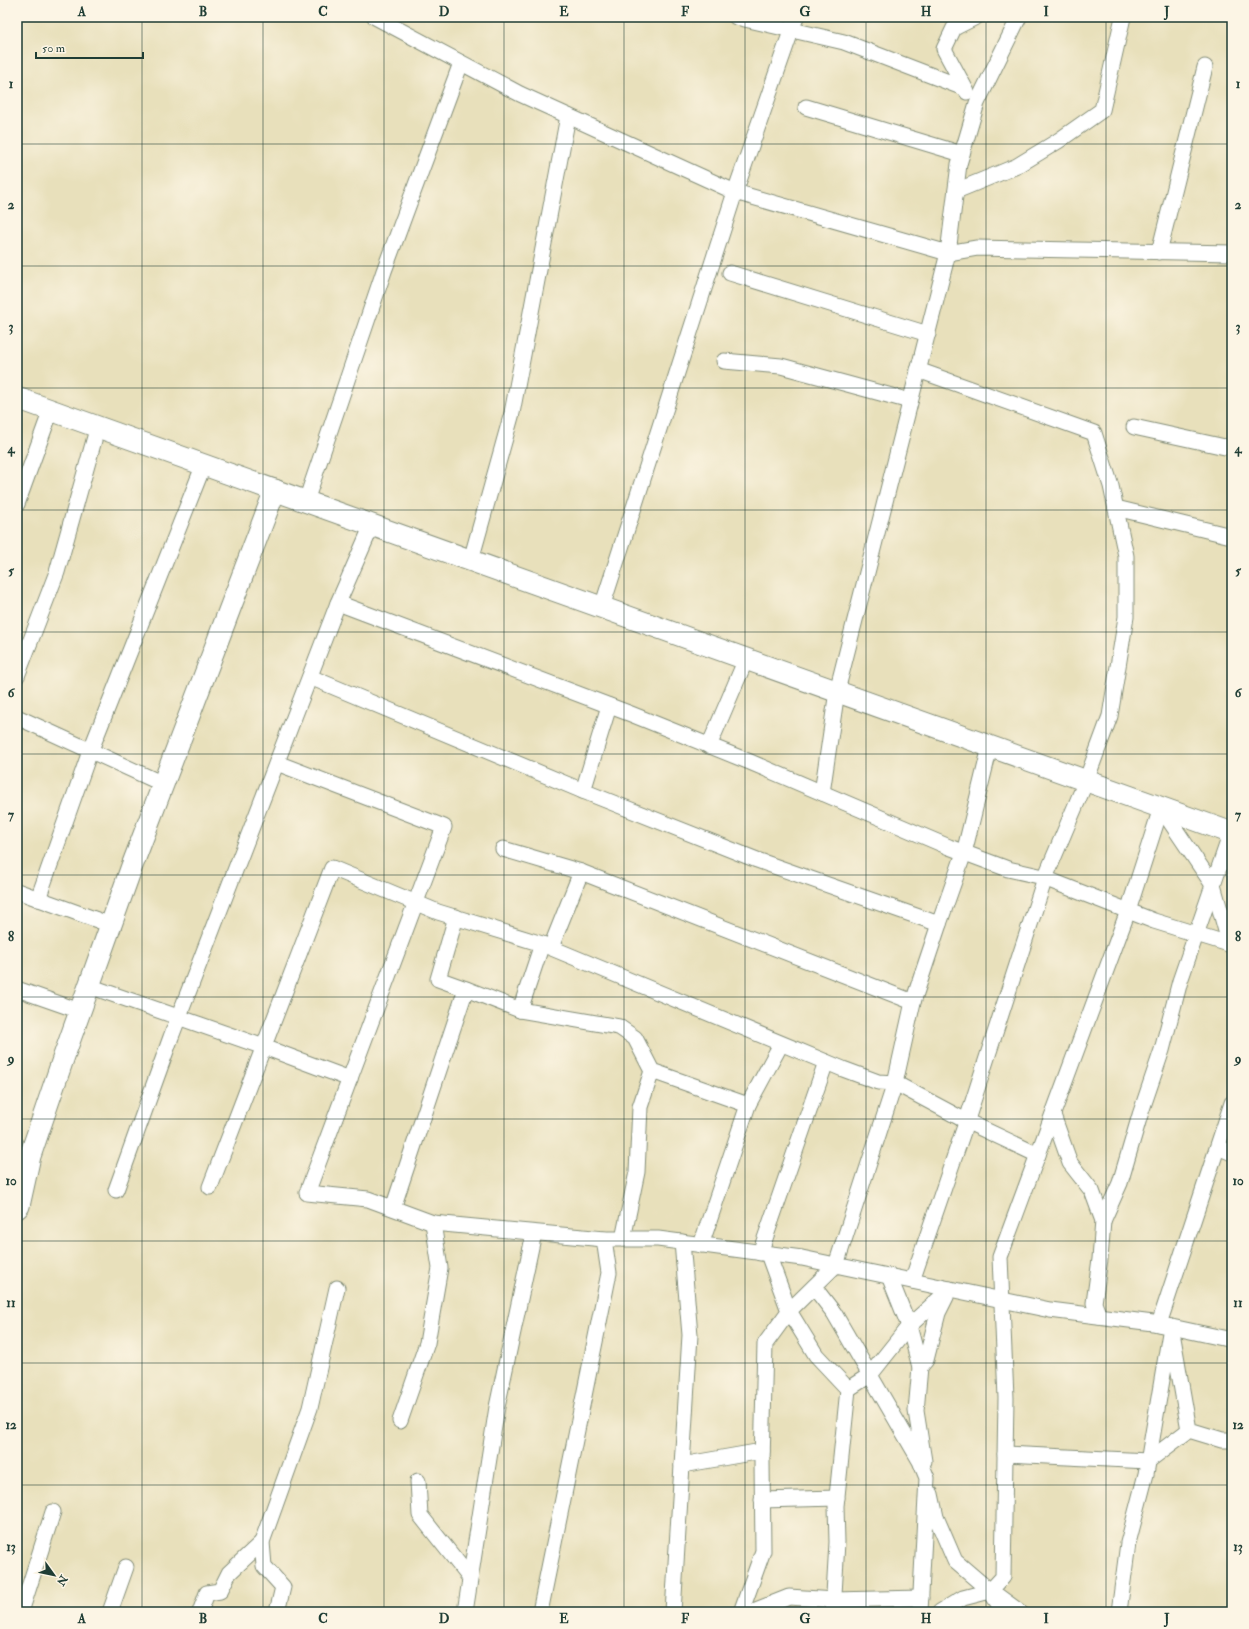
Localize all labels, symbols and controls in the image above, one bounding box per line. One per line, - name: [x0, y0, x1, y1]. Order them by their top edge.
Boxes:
- text: A: [77, 4, 87, 20]
- text: B: [199, 4, 207, 20]
- text: C: [318, 4, 328, 20]
- text: D: [439, 4, 450, 20]
- text: E: [559, 4, 569, 20]
- text: F: [681, 4, 690, 20]
- text: G: [800, 4, 811, 20]
- text: H: [921, 4, 932, 20]
- text: I: [1043, 4, 1049, 20]
- text: J: [1163, 4, 1170, 21]
- scale bar: [36, 34, 143, 60]
- text: 50 m: [42, 41, 66, 56]
- text: 1: [9, 76, 14, 92]
- text: 1: [1236, 76, 1241, 92]
- text: 2: [8, 197, 15, 213]
- text: 2: [1235, 197, 1242, 213]
- text: 3: [9, 319, 14, 335]
- text: 3: [1236, 319, 1241, 335]
- text: 4: [6, 441, 15, 457]
- text: 4: [1233, 441, 1242, 457]
- text: 5: [8, 563, 14, 579]
- text: 5: [1235, 563, 1241, 579]
- text: 6: [8, 685, 16, 701]
- text: 6: [1235, 685, 1243, 701]
- text: 7: [8, 807, 15, 823]
- text: 7: [1235, 807, 1242, 823]
- text: 8: [8, 929, 14, 945]
- text: 8: [1235, 929, 1241, 945]
- text: 9: [6, 1051, 15, 1067]
- text: 9: [1233, 1051, 1242, 1067]
- text: 10: [5, 1173, 17, 1189]
- text: 10: [1232, 1173, 1244, 1189]
- text: 11: [6, 1295, 16, 1311]
- text: 11: [1233, 1295, 1243, 1311]
- text: 12: [5, 1417, 17, 1433]
- text: 12: [1232, 1417, 1244, 1433]
- text: 13: [6, 1539, 16, 1555]
- text: 13: [1233, 1539, 1243, 1555]
- north arrow: [34, 1555, 74, 1595]
- text: N: [53, 1572, 71, 1589]
- text: A: [77, 1611, 87, 1627]
- text: B: [199, 1611, 207, 1627]
- text: C: [318, 1611, 328, 1627]
- text: D: [439, 1611, 450, 1627]
- text: E: [559, 1611, 569, 1627]
- text: F: [681, 1611, 690, 1627]
- text: G: [800, 1611, 811, 1627]
- text: H: [921, 1611, 932, 1627]
- text: I: [1043, 1611, 1049, 1627]
- text: J: [1163, 1611, 1170, 1628]

